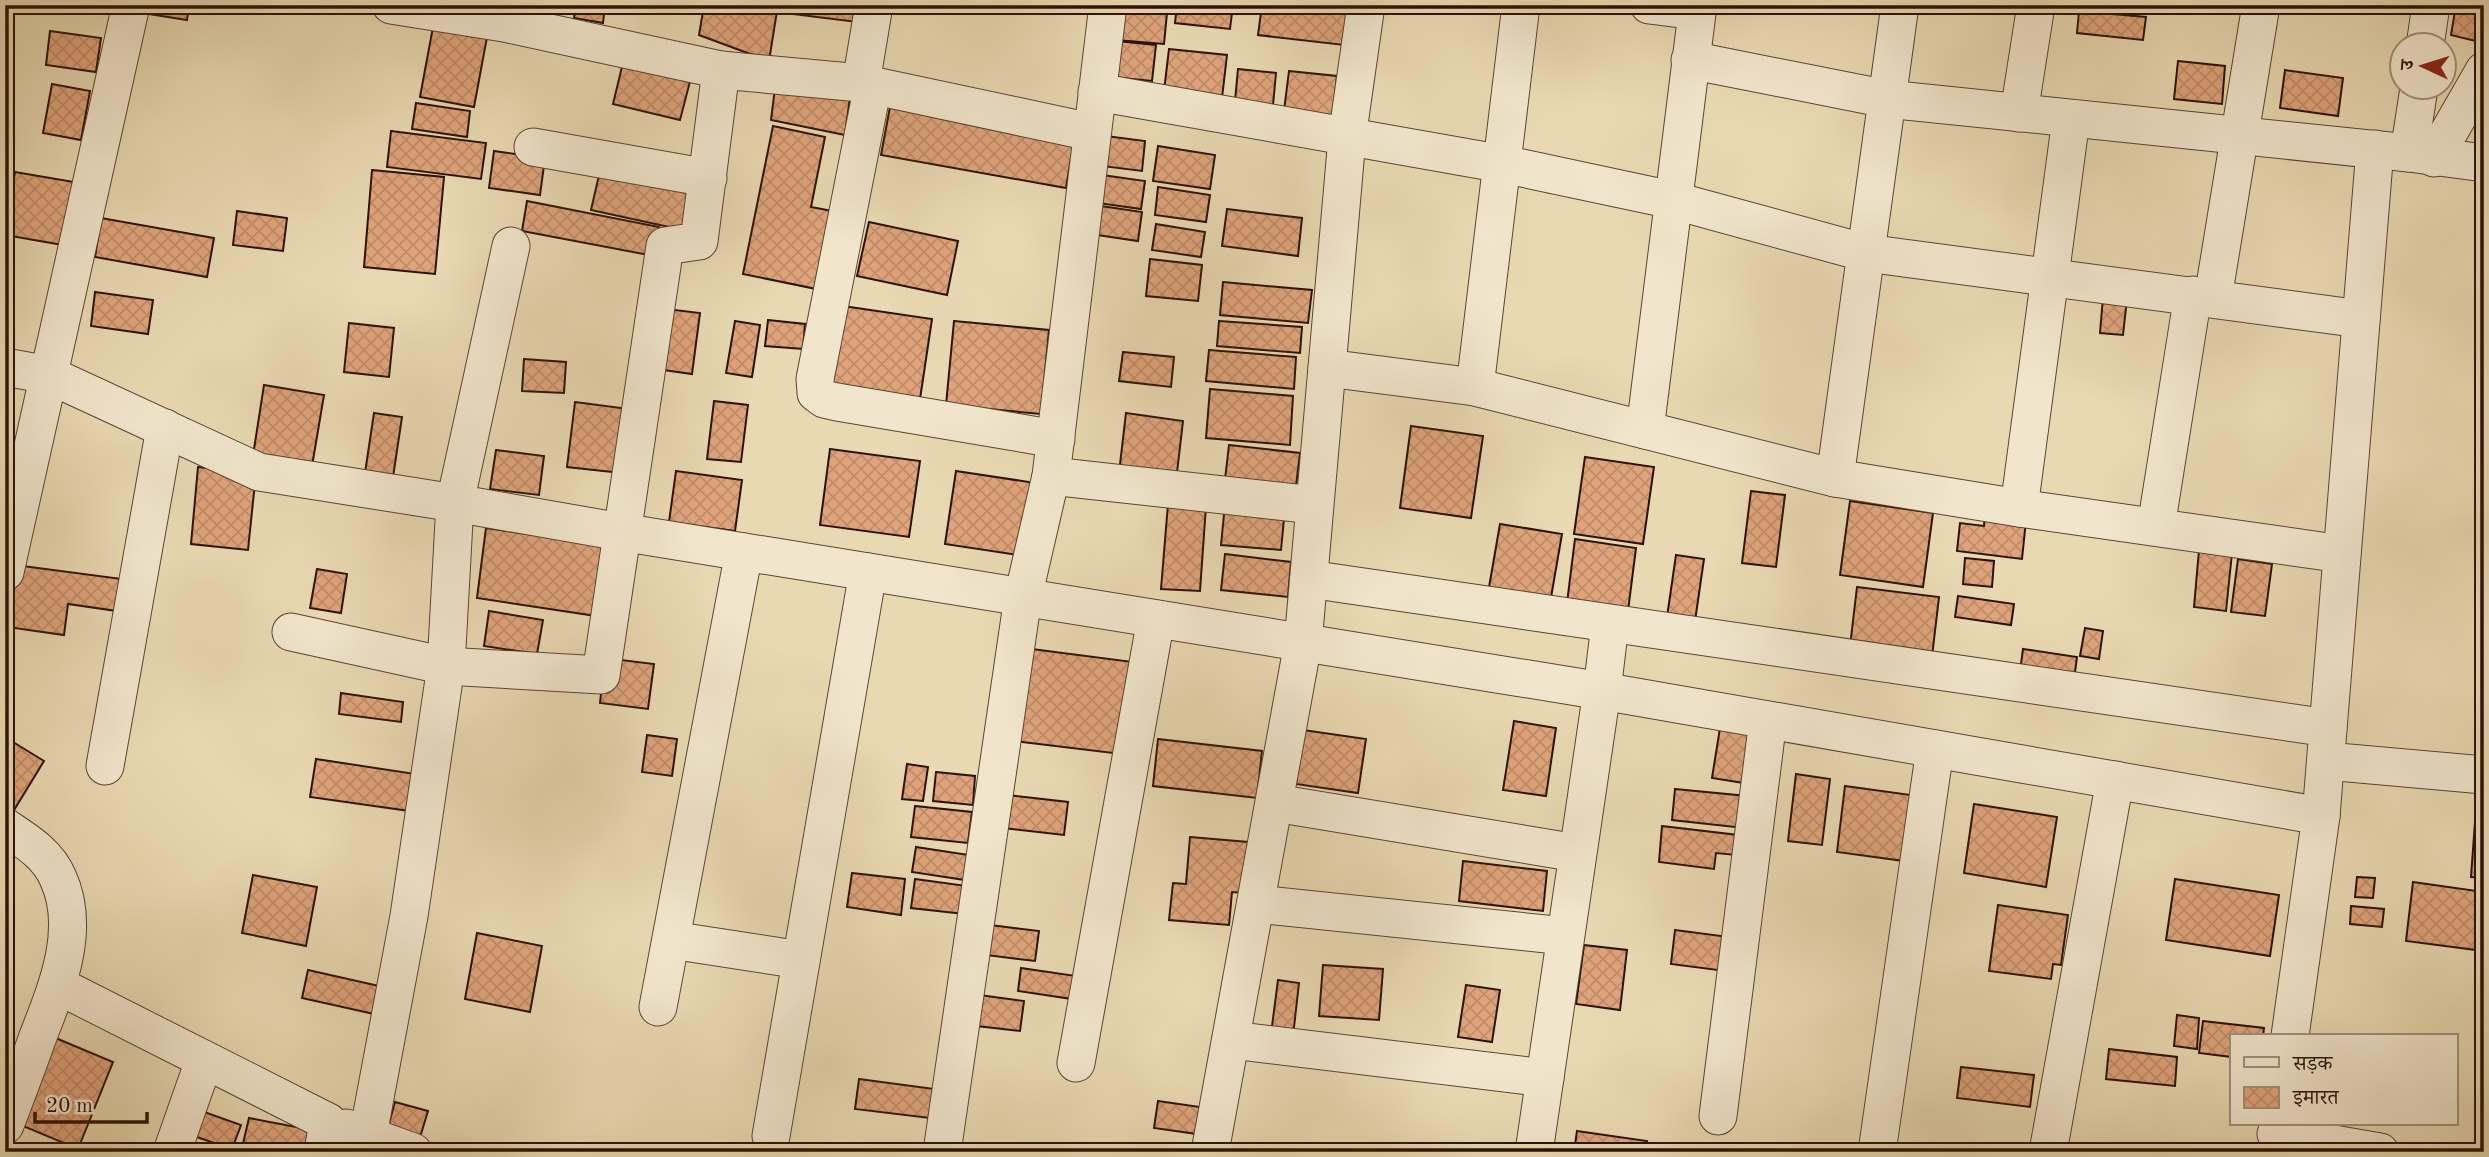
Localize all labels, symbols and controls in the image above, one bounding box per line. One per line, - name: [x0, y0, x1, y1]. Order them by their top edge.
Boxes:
- north arrow: [2388, 32, 2458, 102]
- text: उ: [2399, 58, 2418, 72]
- legend: [2230, 1034, 2458, 1126]
- text: सड़क: [2292, 1054, 2333, 1075]
- scale bar: [35, 1080, 147, 1124]
- text: इमारत: [2292, 1088, 2340, 1109]
- text: 20 m: [46, 1096, 93, 1117]

